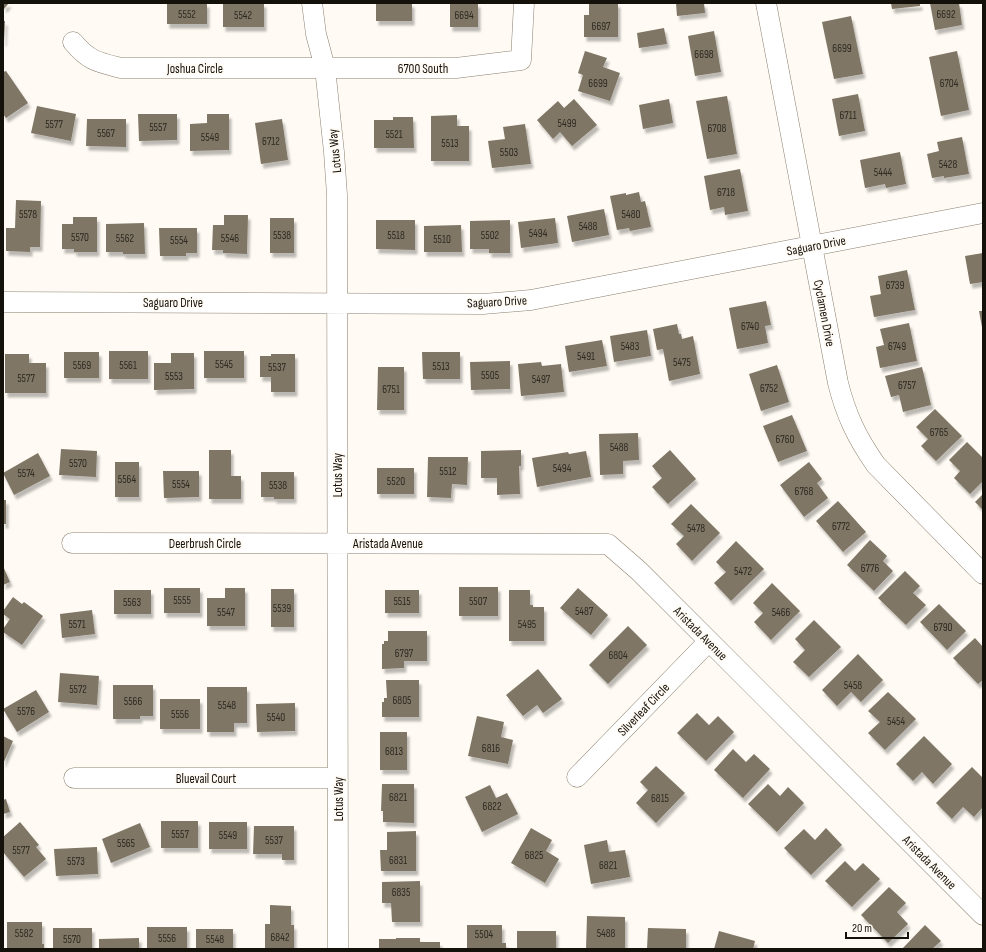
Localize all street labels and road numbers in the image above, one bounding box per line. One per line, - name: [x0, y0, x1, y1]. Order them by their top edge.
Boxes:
- street label: Joshua Circle: [166, 61, 223, 77]
- street label: 6700 South: [398, 61, 448, 77]
- street label: Lotus Way: [325, 128, 345, 174]
- street label: Saguaro Drive: [785, 232, 847, 260]
- street label: Cyclamen Drive: [810, 278, 838, 348]
- street label: Saguaro Drive: [467, 292, 527, 312]
- street label: Saguaro Drive: [143, 295, 203, 311]
- street label: Lotus Way: [330, 453, 346, 497]
- street label: Deerbrush Circle: [169, 536, 241, 552]
- street label: Aristada Avenue: [352, 536, 423, 552]
- street label: Aristada Avenue: [669, 603, 731, 664]
- street label: Silverleaf Circle: [614, 680, 673, 740]
- street label: Bluevail Court: [176, 771, 236, 787]
- street label: Lotus Way: [331, 777, 347, 821]
- street label: Aristada Avenue: [898, 832, 960, 893]

